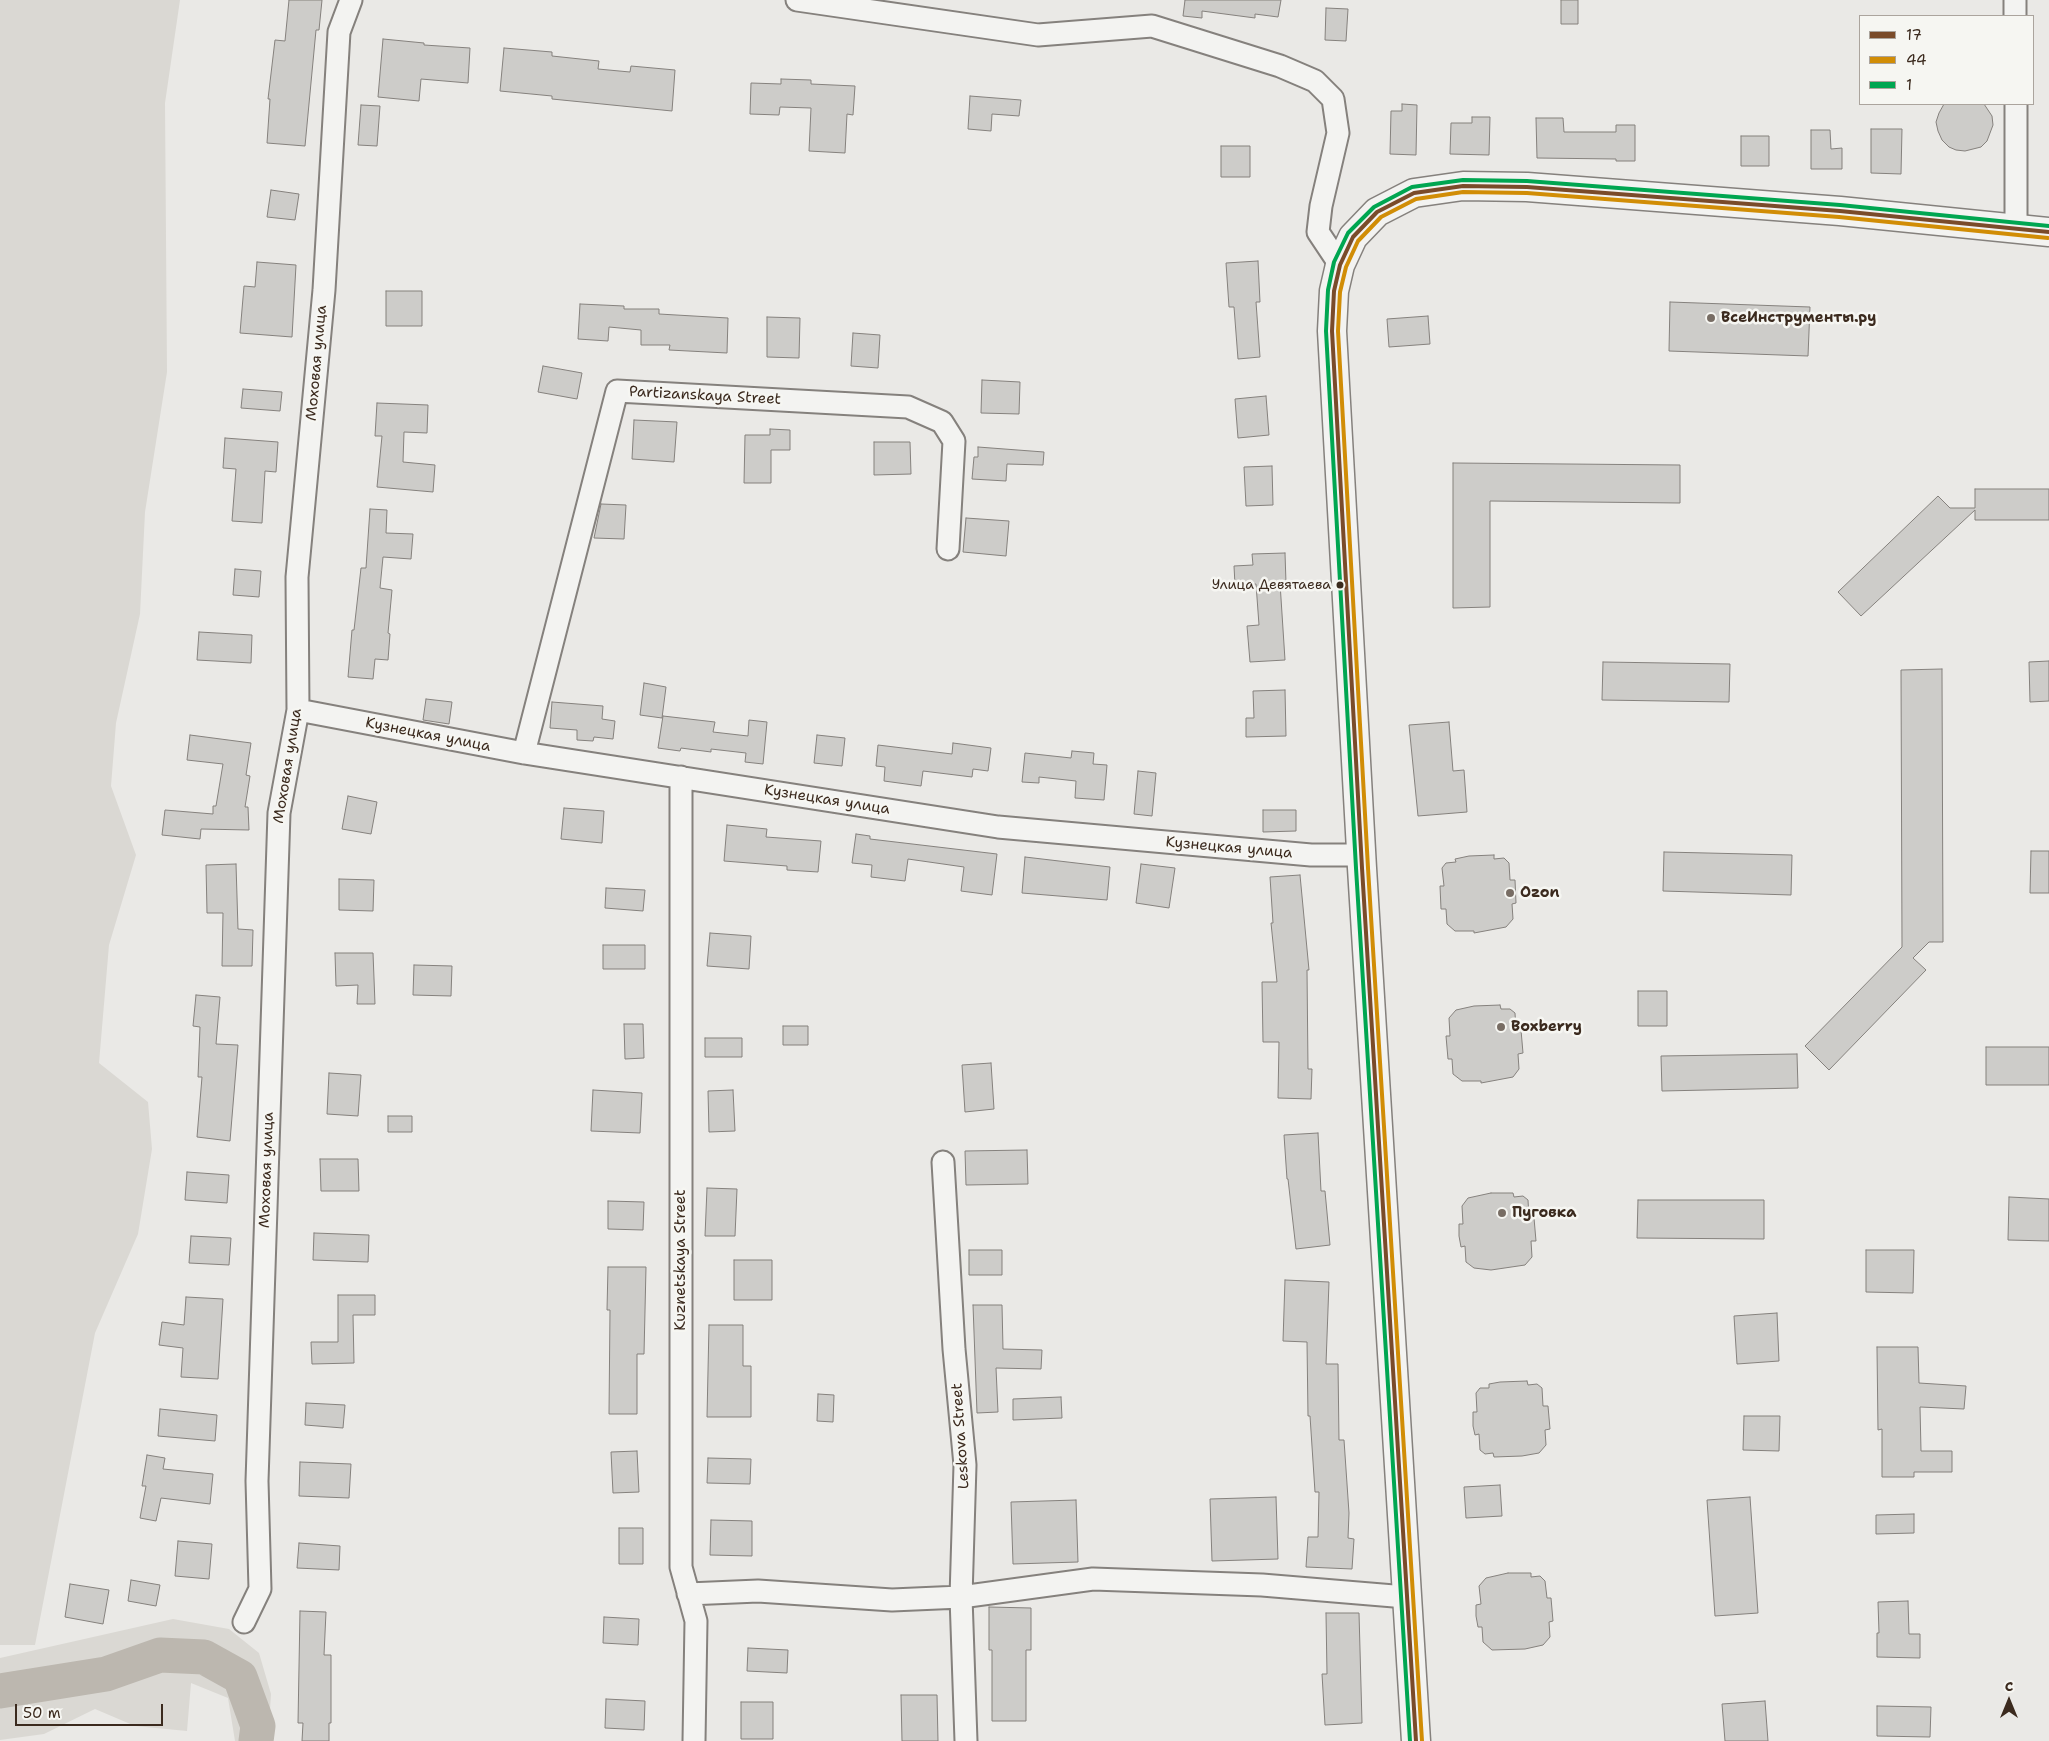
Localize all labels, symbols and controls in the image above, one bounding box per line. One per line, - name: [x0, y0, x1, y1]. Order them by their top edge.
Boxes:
- legend: [1859, 15, 2034, 105]
- text: 17: [1906, 25, 1922, 45]
- text: 44: [1906, 50, 1927, 70]
- text: 1: [1906, 75, 1912, 95]
- street label: Моховая улица: [303, 304, 331, 422]
- place label: ВсеИнструменты.ру: [1721, 309, 1876, 327]
- marker: ВсеИнструменты.ру: [1705, 312, 1717, 324]
- street label: Partizanskaya Street: [628, 383, 782, 409]
- place label: Улица Девятаева: [1212, 577, 1331, 593]
- marker: Улица Девятаева: [1335, 580, 1345, 590]
- street label: Моховая улица: [270, 707, 306, 825]
- street label: Кузнецкая улица: [364, 714, 492, 756]
- street label: Кузнецкая улица: [763, 781, 891, 819]
- street label: Кузнецкая улица: [1165, 833, 1293, 863]
- place label: Ozon: [1520, 884, 1560, 902]
- marker: Ozon: [1504, 887, 1516, 899]
- place label: Boxberry: [1511, 1018, 1582, 1036]
- marker: Boxberry: [1495, 1021, 1507, 1033]
- street label: Моховая улица: [256, 1112, 278, 1228]
- street label: Kuznetskaya Street: [672, 1189, 690, 1331]
- place label: Пуговка: [1512, 1204, 1576, 1222]
- marker: Пуговка: [1496, 1207, 1508, 1219]
- street label: Leskova Street: [948, 1382, 974, 1490]
- north arrow: [1984, 1676, 2034, 1726]
- text: С: [2005, 1677, 2013, 1695]
- scale bar: [18, 1694, 165, 1726]
- text: 50 m: [23, 1703, 61, 1723]

